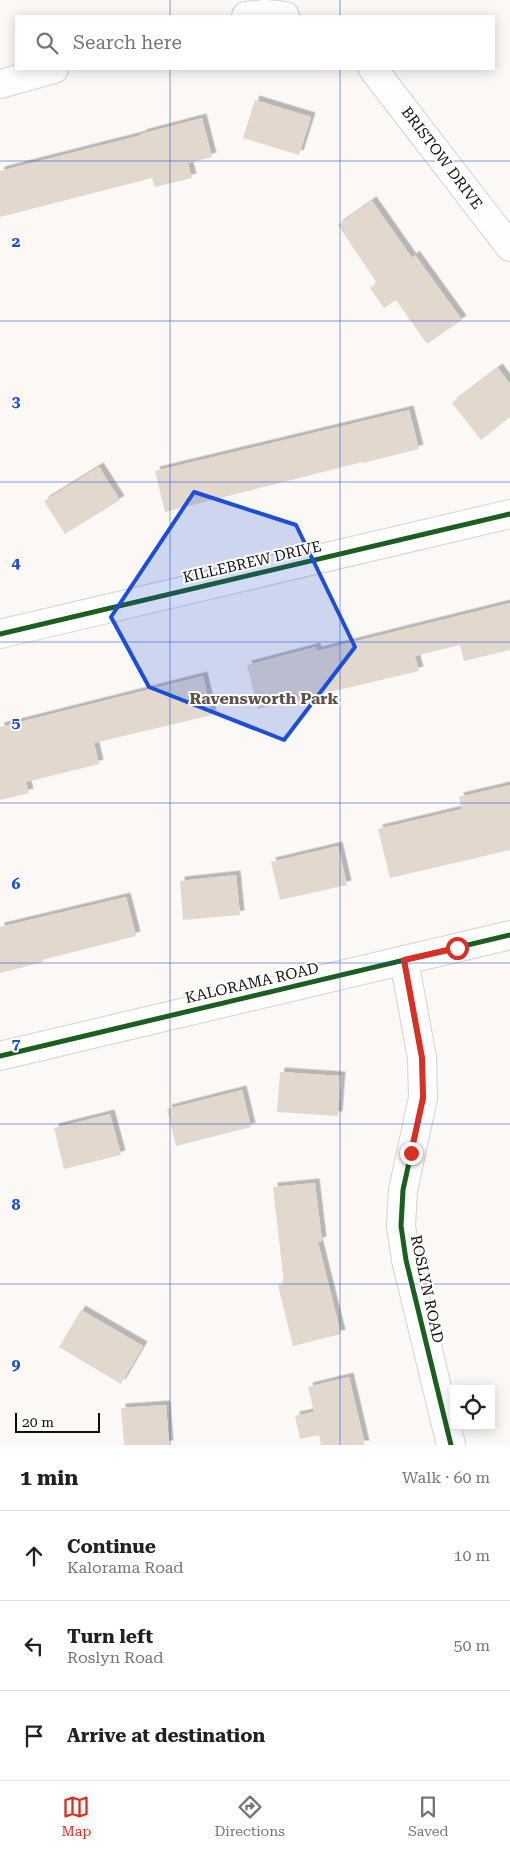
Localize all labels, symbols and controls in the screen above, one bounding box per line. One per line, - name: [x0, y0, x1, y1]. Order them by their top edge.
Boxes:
- search box: [15, 15, 495, 70]
- icon: search: [33, 29, 61, 57]
- text: Search here: [73, 31, 182, 54]
- street label: BRISTOW DRIVE: [398, 103, 486, 213]
- text: 2: [12, 232, 21, 251]
- text: 3: [12, 392, 21, 411]
- street label: KILLEBREW DRIVE: [181, 537, 323, 587]
- text: 4: [12, 553, 21, 572]
- district label: Ravensworth Park: [189, 689, 339, 708]
- text: 5: [12, 713, 21, 732]
- text: 6: [12, 874, 21, 893]
- route start: [446, 937, 469, 960]
- street label: KALORAMA ROAD: [183, 959, 321, 1007]
- text: 7: [12, 1034, 21, 1053]
- route end: [400, 1142, 423, 1165]
- text: 8: [12, 1195, 21, 1214]
- street label: ROSLYN ROAD: [407, 1233, 447, 1345]
- text: 9: [12, 1355, 21, 1374]
- map controls: [450, 1385, 495, 1430]
- button: locate: [450, 1385, 495, 1430]
- scale bar: [15, 1410, 100, 1433]
- text: 20 m: [22, 1414, 54, 1430]
- text: 1 min: [20, 1466, 78, 1490]
- text: Walk · 60 m: [402, 1468, 490, 1487]
- text: Continue: [67, 1535, 156, 1558]
- icon: ahead: [20, 1542, 48, 1570]
- text: 10 m: [453, 1546, 490, 1565]
- text: Kalorama Road: [67, 1558, 184, 1577]
- text: Turn left: [67, 1625, 153, 1648]
- icon: left: [20, 1632, 48, 1660]
- text: 50 m: [453, 1636, 490, 1655]
- text: Roslyn Road: [67, 1648, 163, 1667]
- icon: arrive: [20, 1722, 48, 1750]
- text: Arrive at destination: [67, 1724, 265, 1747]
- tab: Map: [62, 1793, 91, 1839]
- tab: Directions: [214, 1793, 285, 1839]
- tab: Saved: [408, 1793, 449, 1839]

